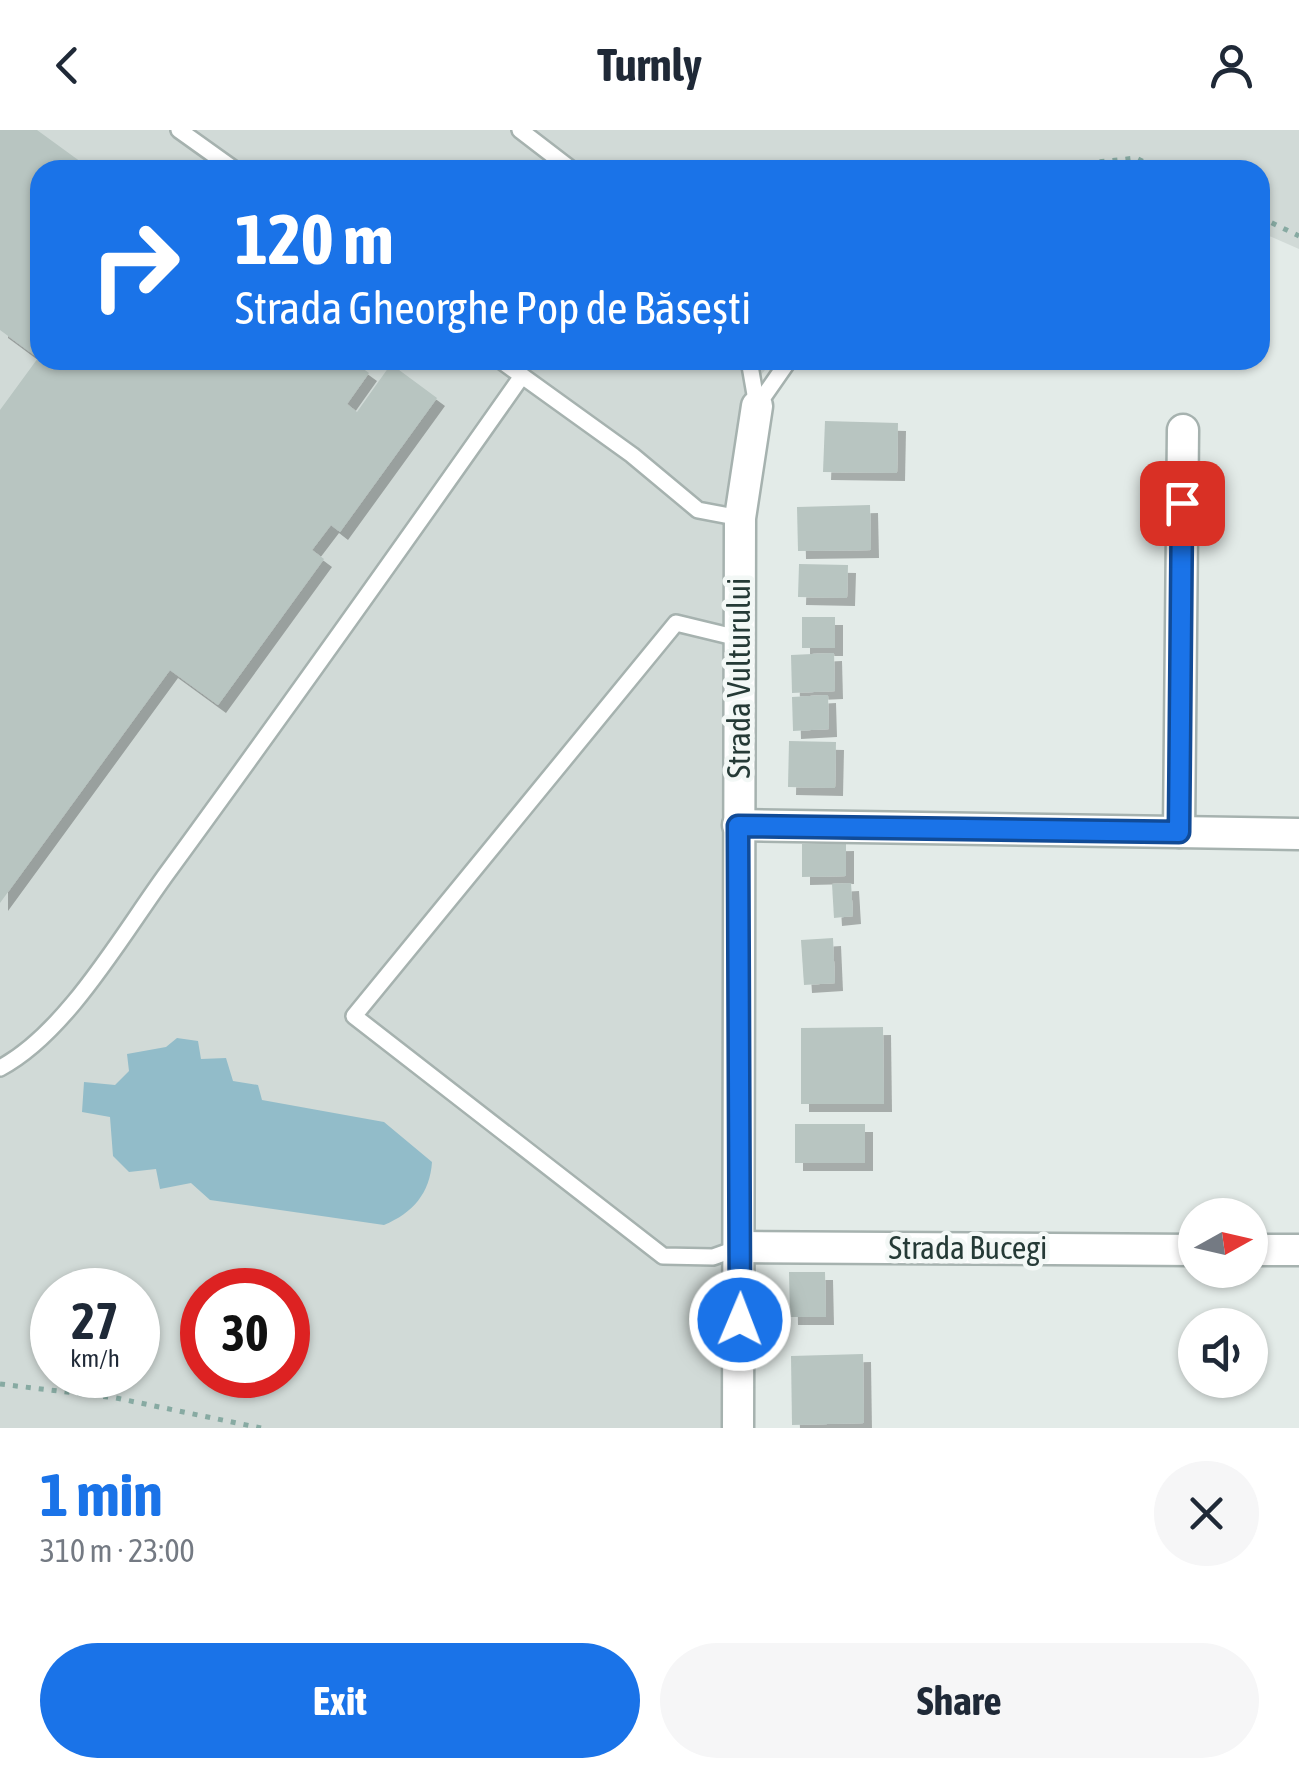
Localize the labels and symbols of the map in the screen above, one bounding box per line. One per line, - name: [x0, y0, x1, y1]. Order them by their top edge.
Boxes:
- pin: [1140, 461, 1225, 546]
- street label: Strada Vulturului: [720, 578, 757, 778]
- north arrow: [1178, 1198, 1268, 1288]
- street label: Strada Bucegi: [889, 1229, 1047, 1266]
- speed limit sign: 30: [180, 1268, 310, 1398]
- position arrow: [688, 1268, 792, 1372]

